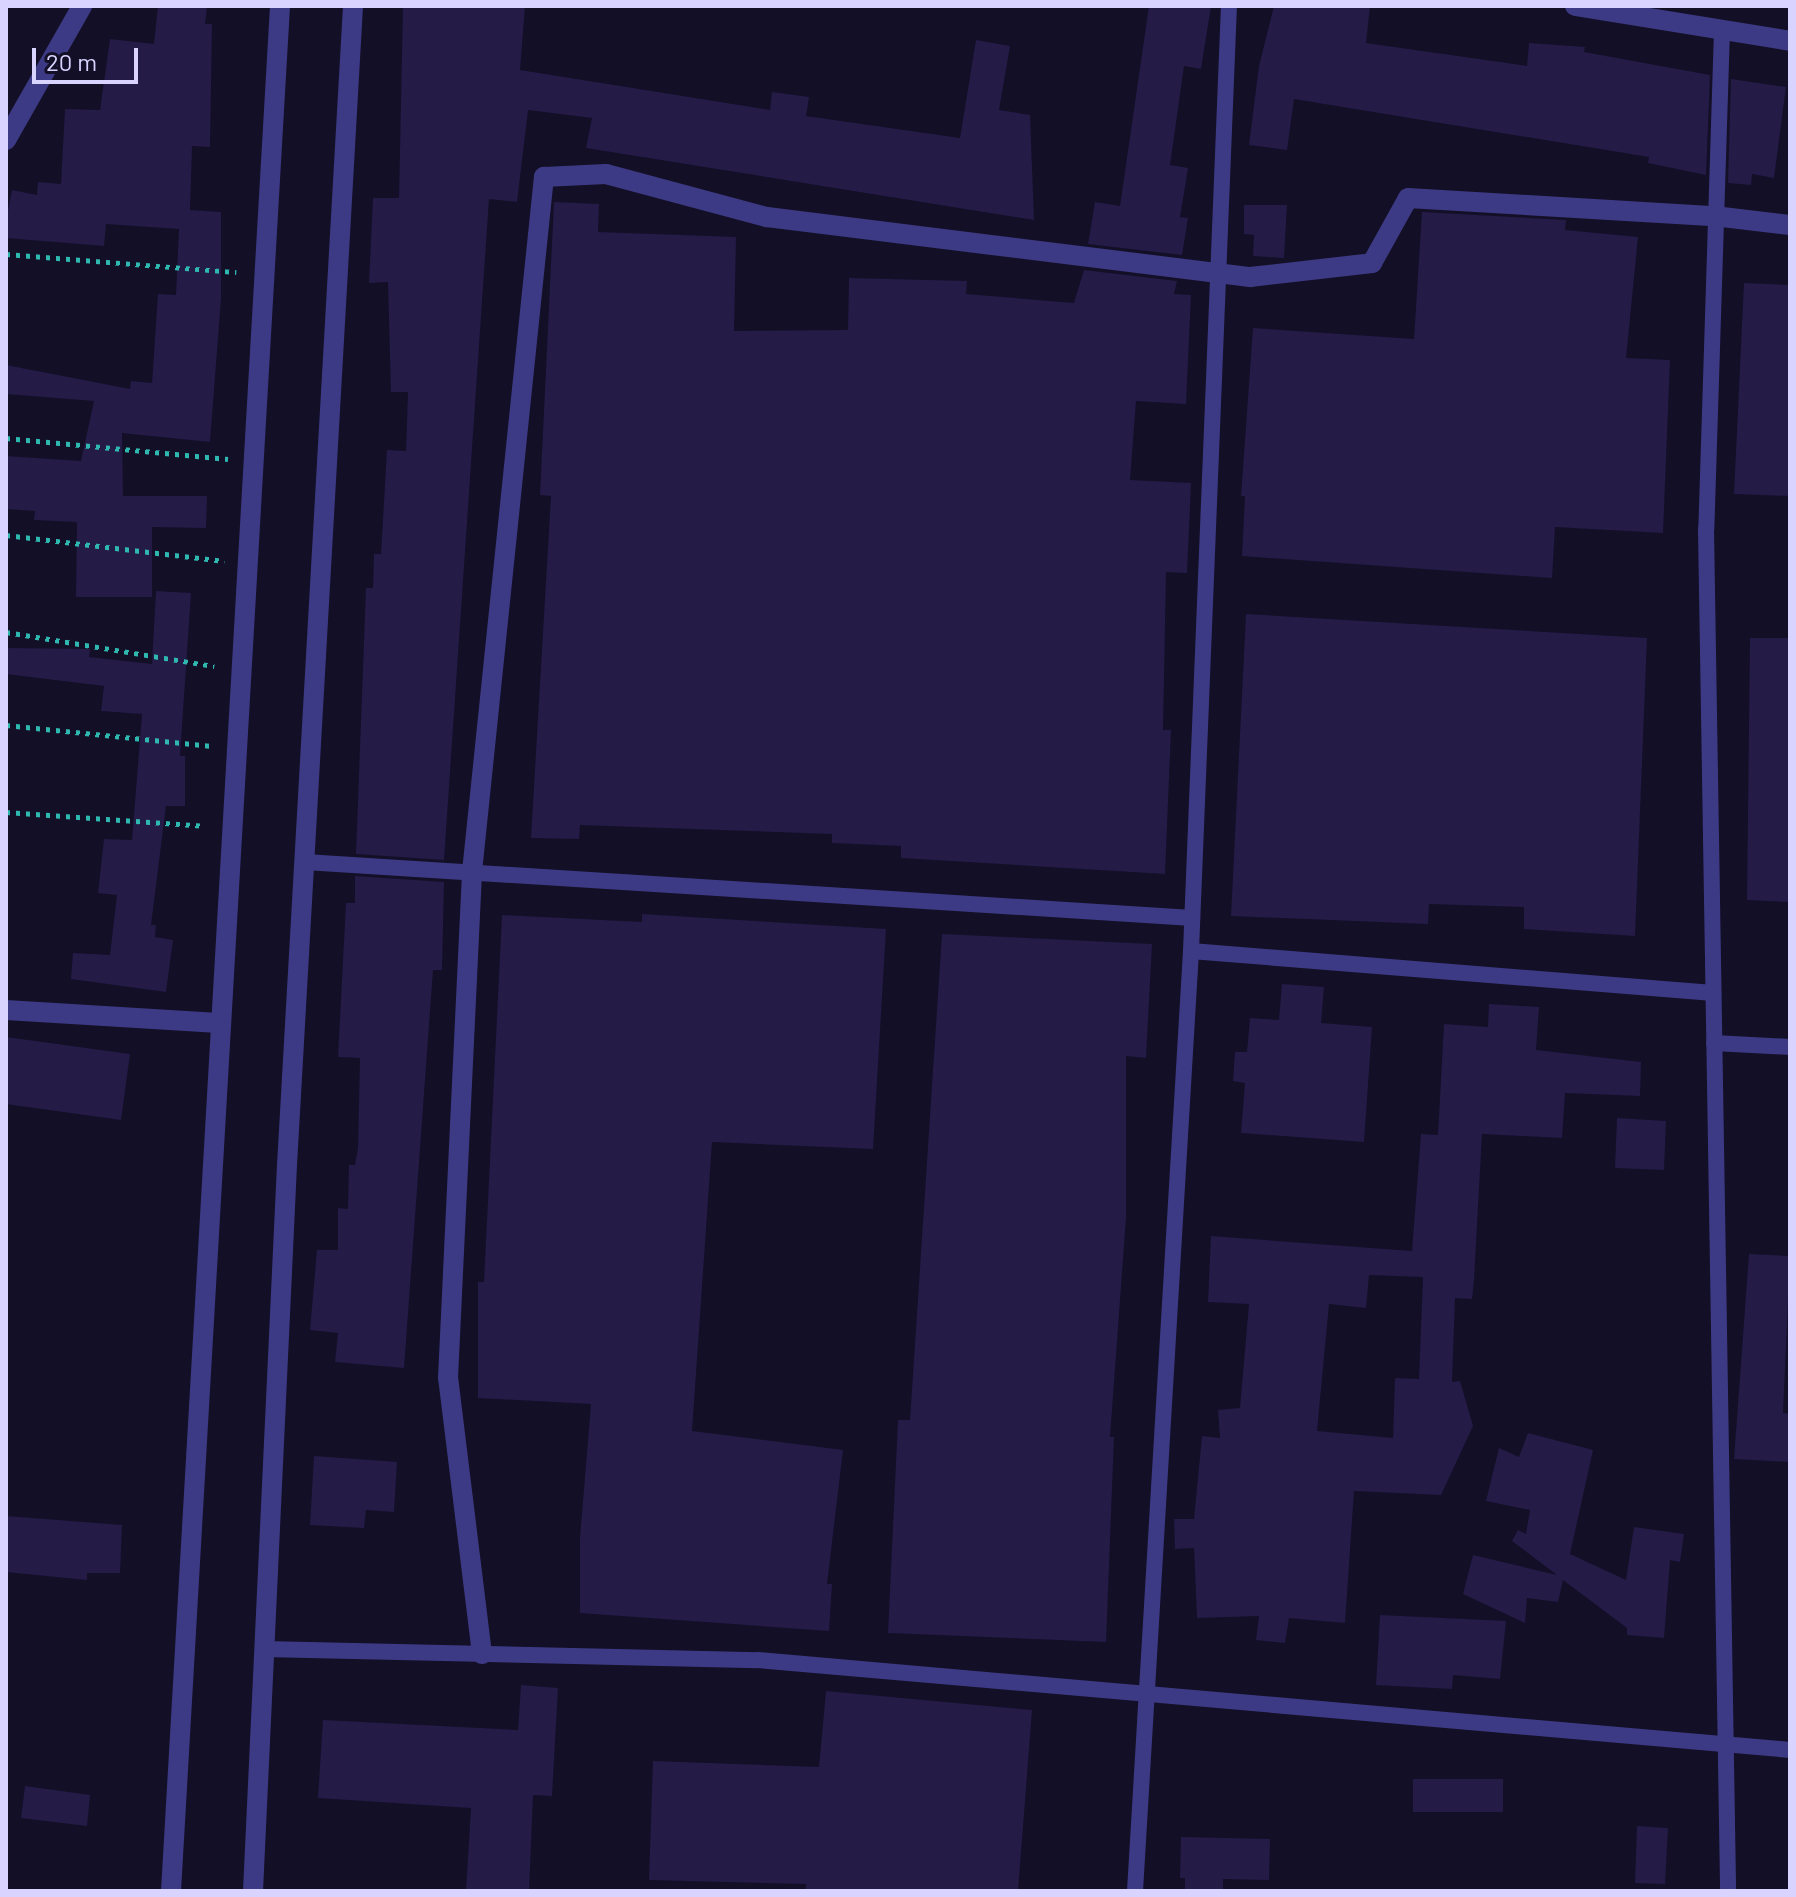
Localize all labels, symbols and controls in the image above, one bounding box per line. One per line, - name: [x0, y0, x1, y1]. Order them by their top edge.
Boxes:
- scale bar: [36, 32, 142, 82]
- text: 20 m: [46, 47, 97, 76]

